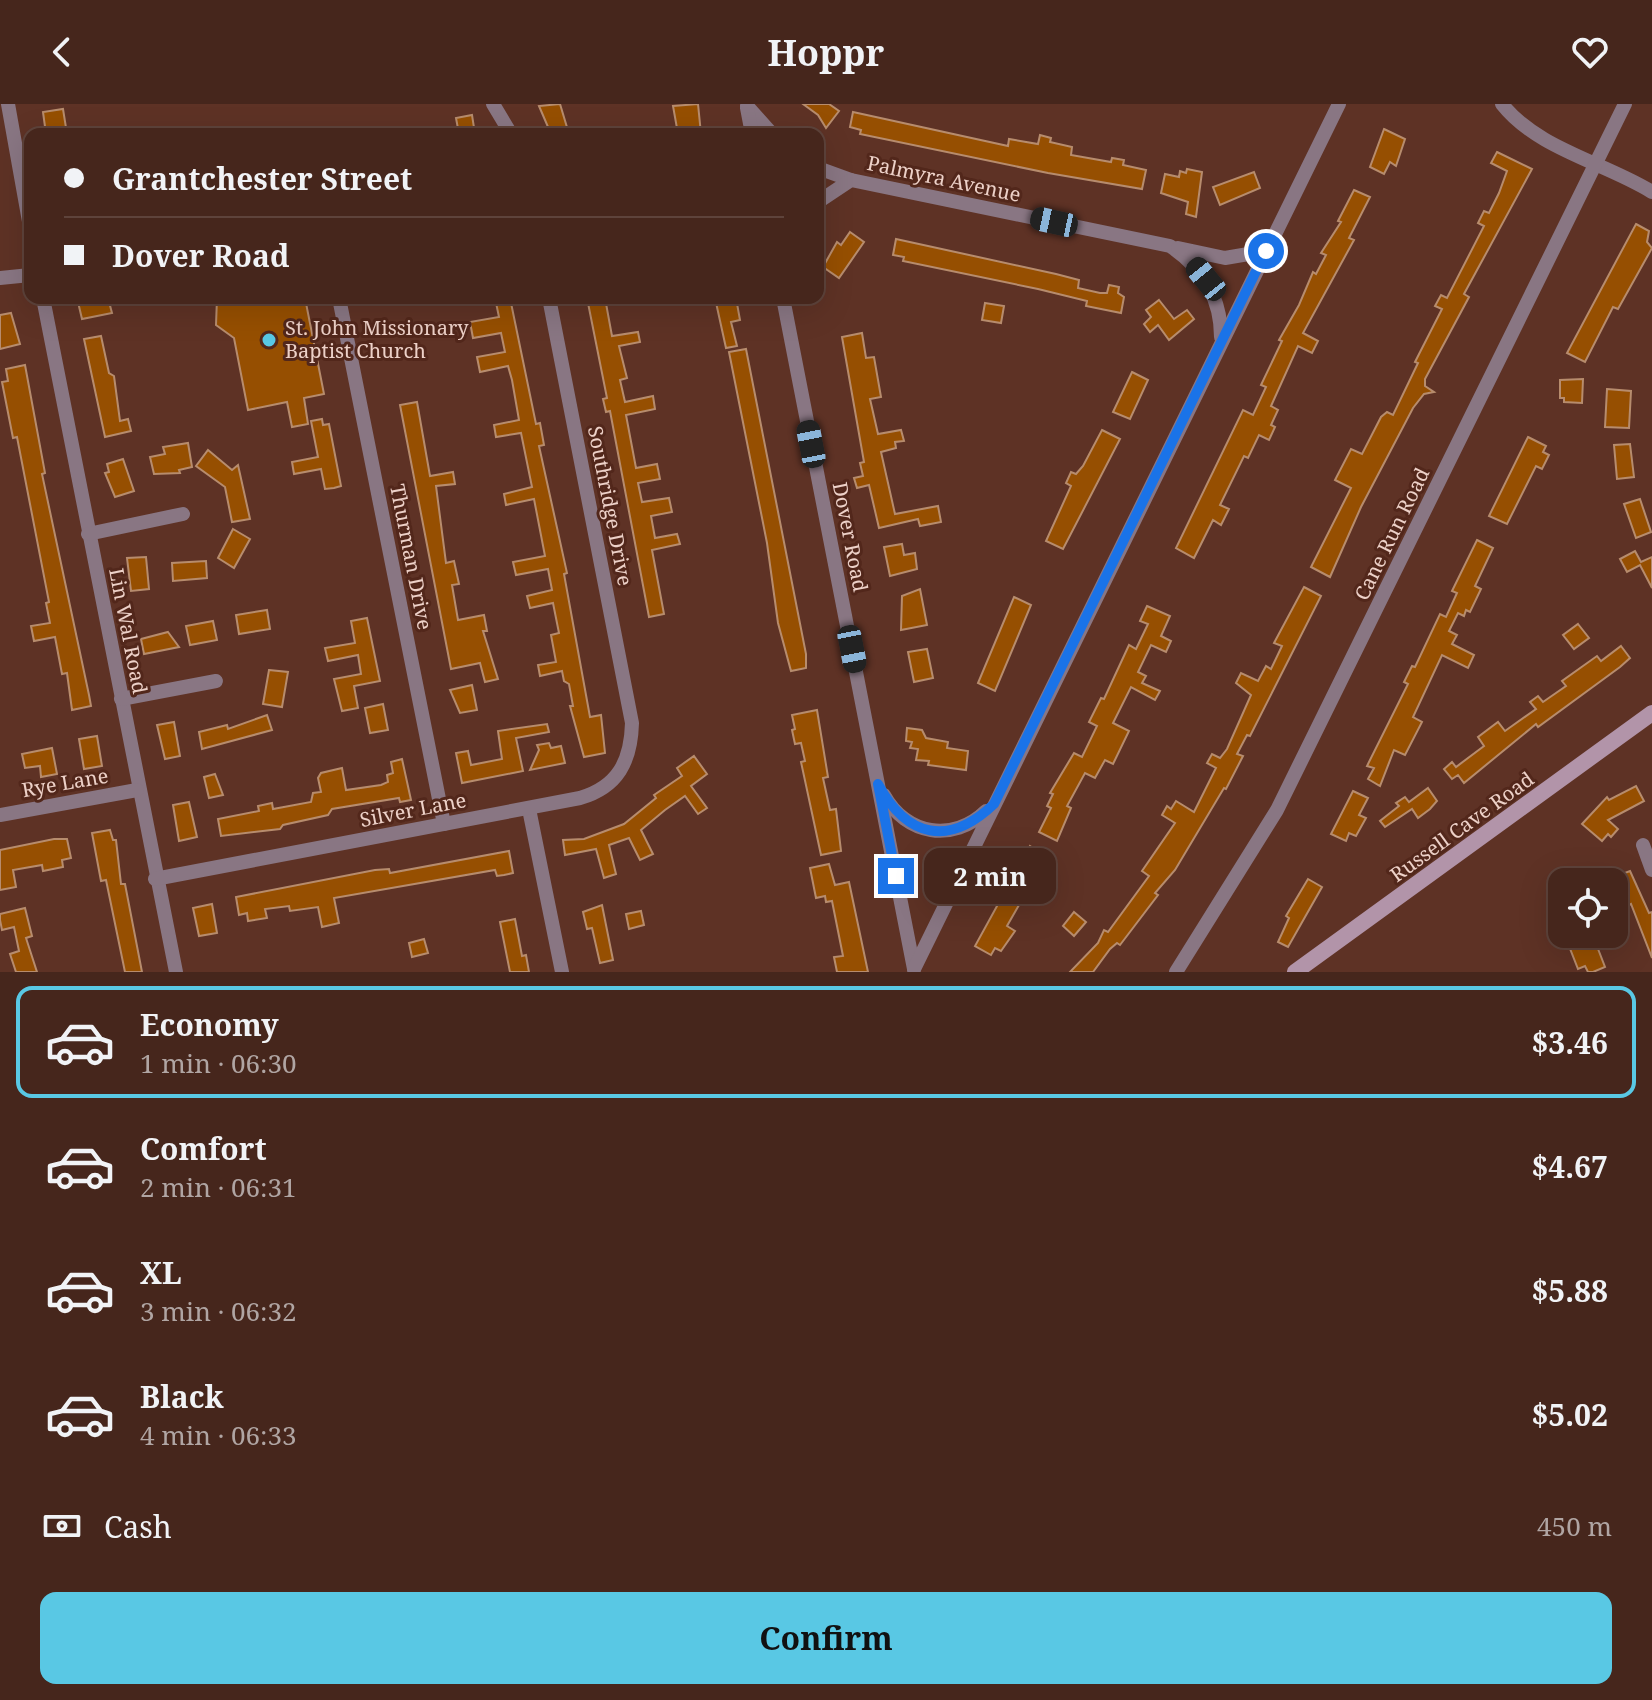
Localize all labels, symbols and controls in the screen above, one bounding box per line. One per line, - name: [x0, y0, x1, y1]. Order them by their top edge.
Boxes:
- text: Hoppr: [768, 28, 884, 77]
- icon: back: [40, 30, 84, 74]
- icon: heart: [1568, 30, 1612, 74]
- street label: Palmyra Avenue: [865, 149, 1023, 208]
- text: Grantchester Street: [112, 158, 412, 199]
- car: [1028, 205, 1080, 239]
- route start: [1248, 233, 1284, 269]
- text: Dover Road: [112, 235, 290, 276]
- car: [1182, 253, 1230, 305]
- place label: St. John Missionary Baptist Church: [285, 314, 469, 364]
- marker: St. John Missionary Baptist Church: [260, 331, 278, 349]
- car: [795, 418, 827, 470]
- street label: Southridge Drive: [582, 424, 639, 588]
- street label: Cane Run Road: [1348, 463, 1435, 605]
- street label: Dover Road: [827, 480, 874, 594]
- street label: Thurman Drive: [384, 482, 439, 632]
- street label: Lin Wal Road: [103, 566, 154, 696]
- car: [836, 623, 868, 675]
- street label: Rye Lane: [20, 762, 110, 803]
- street label: Russell Cave Road: [1384, 765, 1539, 888]
- street label: Silver Lane: [357, 786, 468, 833]
- callout: 2 min: [924, 848, 1056, 904]
- route end: [878, 858, 914, 894]
- text: 2 min: [953, 858, 1027, 894]
- map controls: [1548, 868, 1628, 948]
- button: locate: [1548, 868, 1628, 948]
- text: Economy: [140, 1004, 279, 1045]
- icon: car: [44, 1006, 116, 1078]
- text: $3.46: [1531, 1022, 1608, 1063]
- text: 1 min · 06:30: [140, 1045, 297, 1081]
- text: Comfort: [140, 1128, 267, 1169]
- icon: car: [44, 1130, 116, 1202]
- text: $4.67: [1531, 1146, 1608, 1187]
- text: 2 min · 06:31: [140, 1169, 297, 1205]
- text: XL: [140, 1252, 182, 1293]
- icon: car: [44, 1254, 116, 1326]
- text: $5.88: [1531, 1270, 1608, 1311]
- text: 3 min · 06:32: [140, 1293, 297, 1329]
- text: Black: [140, 1376, 224, 1417]
- icon: car: [44, 1378, 116, 1450]
- text: $5.02: [1531, 1394, 1608, 1435]
- text: 4 min · 06:33: [140, 1417, 297, 1453]
- icon: cash: [40, 1504, 84, 1548]
- text: Cash: [104, 1506, 172, 1547]
- text: 450 m: [1537, 1508, 1612, 1544]
- button: Confirm: [40, 1592, 1612, 1684]

